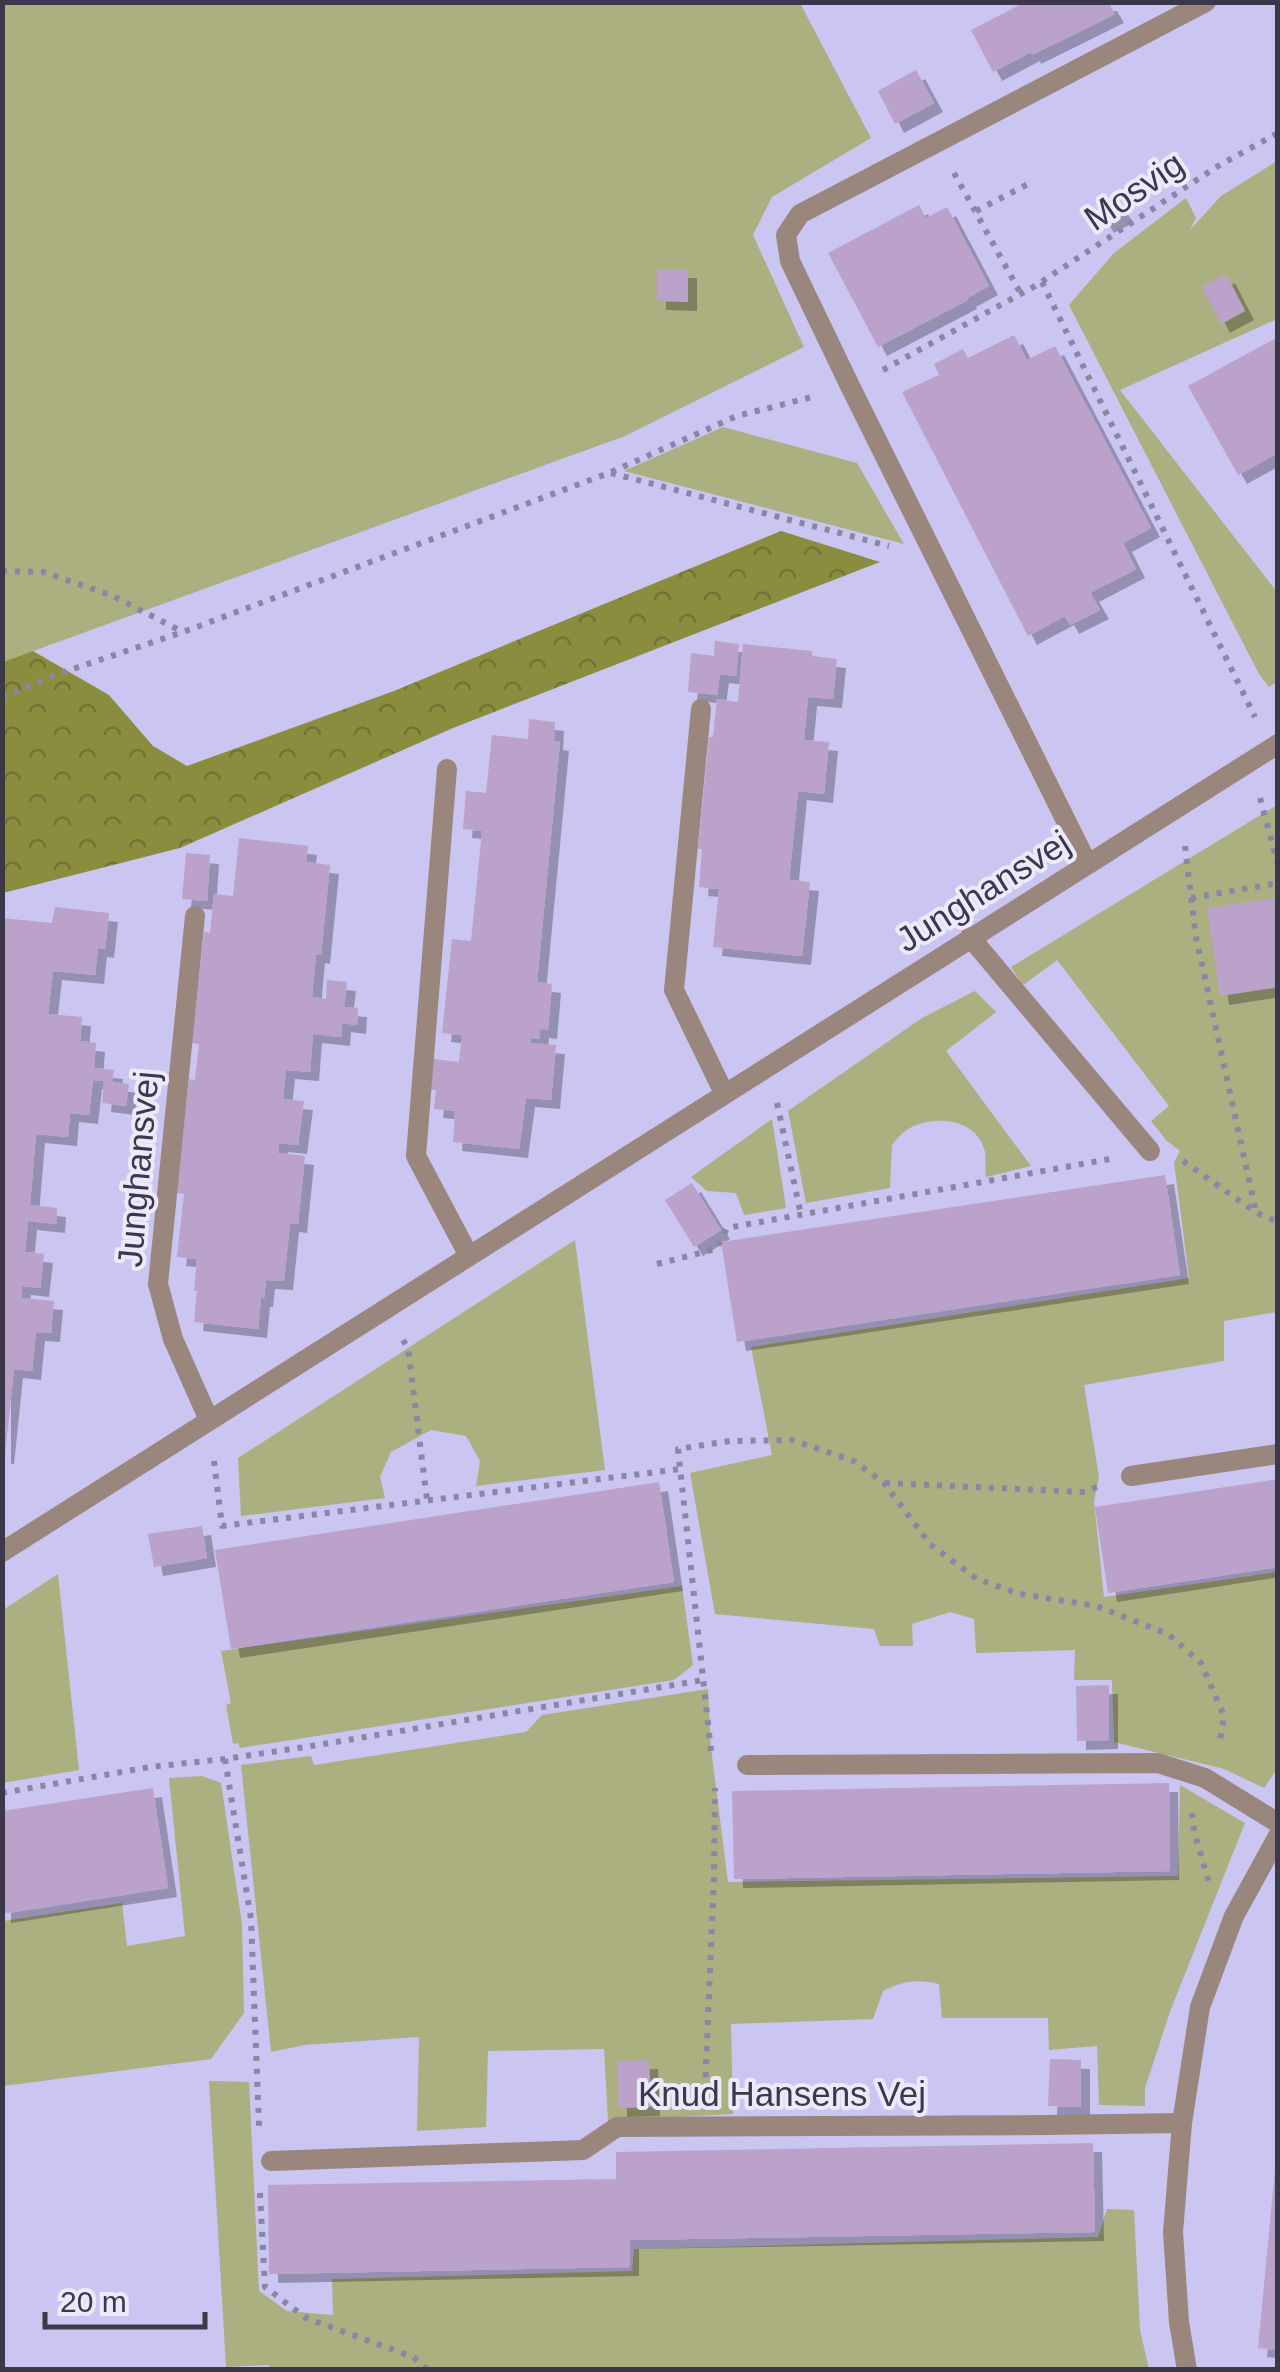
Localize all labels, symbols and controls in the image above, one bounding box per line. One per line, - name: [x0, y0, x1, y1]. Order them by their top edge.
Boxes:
- street label: Mosvig: [1077, 143, 1191, 238]
- street label: Junghansvej: [889, 822, 1076, 959]
- street label: Junghansvej: [110, 1069, 165, 1269]
- street label: Knud Hansens Vej: [638, 2074, 926, 2113]
- scale bar: [45, 2267, 205, 2329]
- text: 20 m: [60, 2285, 127, 2318]

